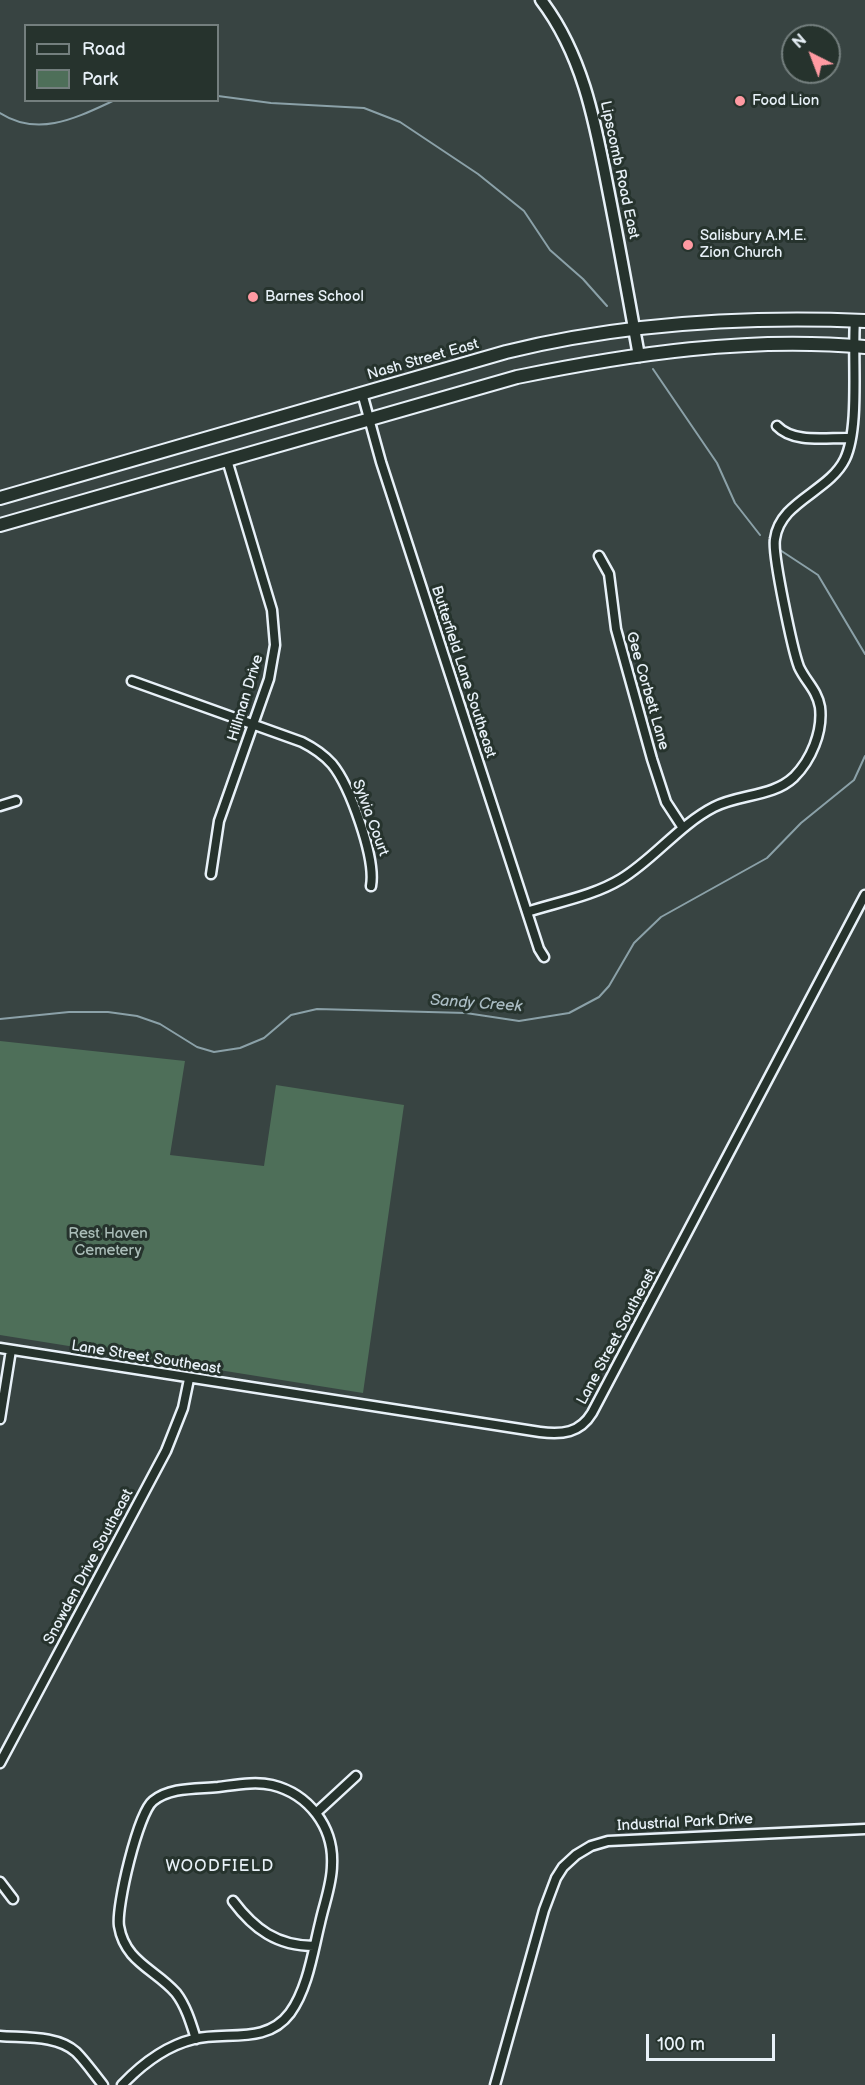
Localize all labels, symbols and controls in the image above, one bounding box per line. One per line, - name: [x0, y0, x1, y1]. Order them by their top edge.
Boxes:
- legend: [24, 24, 219, 102]
- north arrow: [781, 24, 841, 84]
- text: N: [789, 31, 811, 53]
- text: Road: [82, 39, 126, 60]
- text: Park: [82, 69, 118, 90]
- place label: Food Lion: [752, 92, 819, 110]
- marker: Food Lion: [733, 94, 747, 108]
- street label: Lipscomb Road East: [596, 99, 642, 241]
- place label: Salisbury A.M.E. Zion Church: [700, 227, 806, 262]
- marker: Salisbury A.M.E. Zion Church: [681, 238, 695, 252]
- place label: Barnes School: [265, 288, 364, 306]
- marker: Barnes School: [246, 290, 260, 304]
- street label: Nash Street East: [365, 335, 481, 385]
- street label: Butterfield Lane Southeast: [427, 584, 499, 760]
- street label: Gee Corbett Lane: [621, 630, 673, 752]
- street label: Hillman Drive: [224, 652, 268, 744]
- street label: Sylvia Court: [348, 777, 392, 859]
- water label: Sandy Creek: [429, 991, 523, 1017]
- park label: Rest Haven Cemetery: [68, 1225, 148, 1260]
- street label: Lane Street Southeast: [574, 1266, 660, 1408]
- street label: Lane Street Southeast: [70, 1337, 222, 1379]
- street label: Snowden Drive Southeast: [40, 1486, 138, 1648]
- street label: Industrial Park Drive: [616, 1810, 754, 1836]
- district label: WOODFIELD: [165, 1857, 275, 1877]
- scale bar: [649, 2022, 778, 2060]
- text: 100 m: [657, 2034, 705, 2055]

